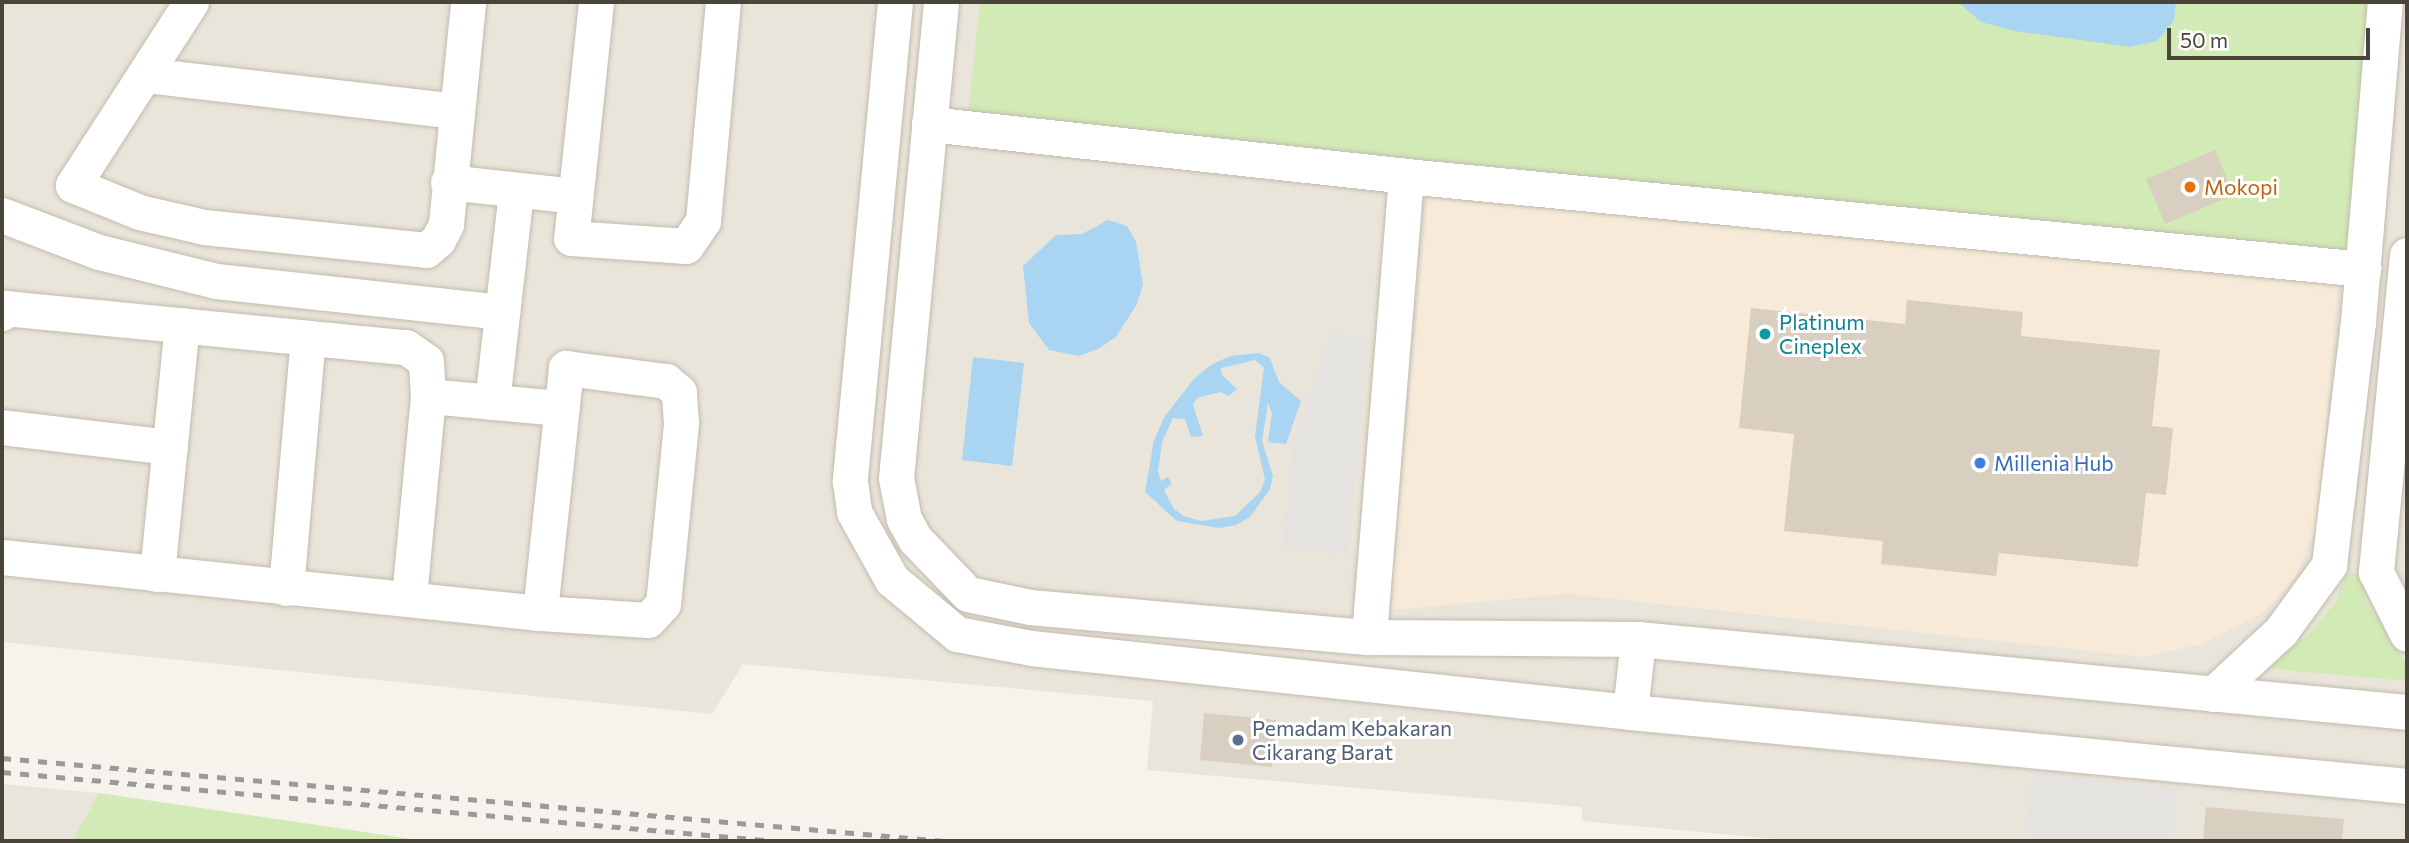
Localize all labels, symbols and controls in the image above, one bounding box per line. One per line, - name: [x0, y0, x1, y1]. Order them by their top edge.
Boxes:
- scale bar: [2171, 14, 2374, 58]
- text: 50 m: [2180, 27, 2228, 52]
- place label: Mokopi: [2204, 174, 2278, 200]
- marker: Mokopi: [2182, 179, 2198, 195]
- place label: Platinum Cineplex: [1779, 309, 1865, 359]
- marker: Platinum Cineplex: [1757, 326, 1773, 342]
- place label: Millenia Hub: [1994, 450, 2114, 476]
- marker: Millenia Hub: [1972, 455, 1988, 471]
- place label: Pemadam Kebakaran Cikarang Barat: [1252, 715, 1452, 765]
- marker: Pemadam Kebakaran Cikarang Barat: [1230, 732, 1246, 748]

